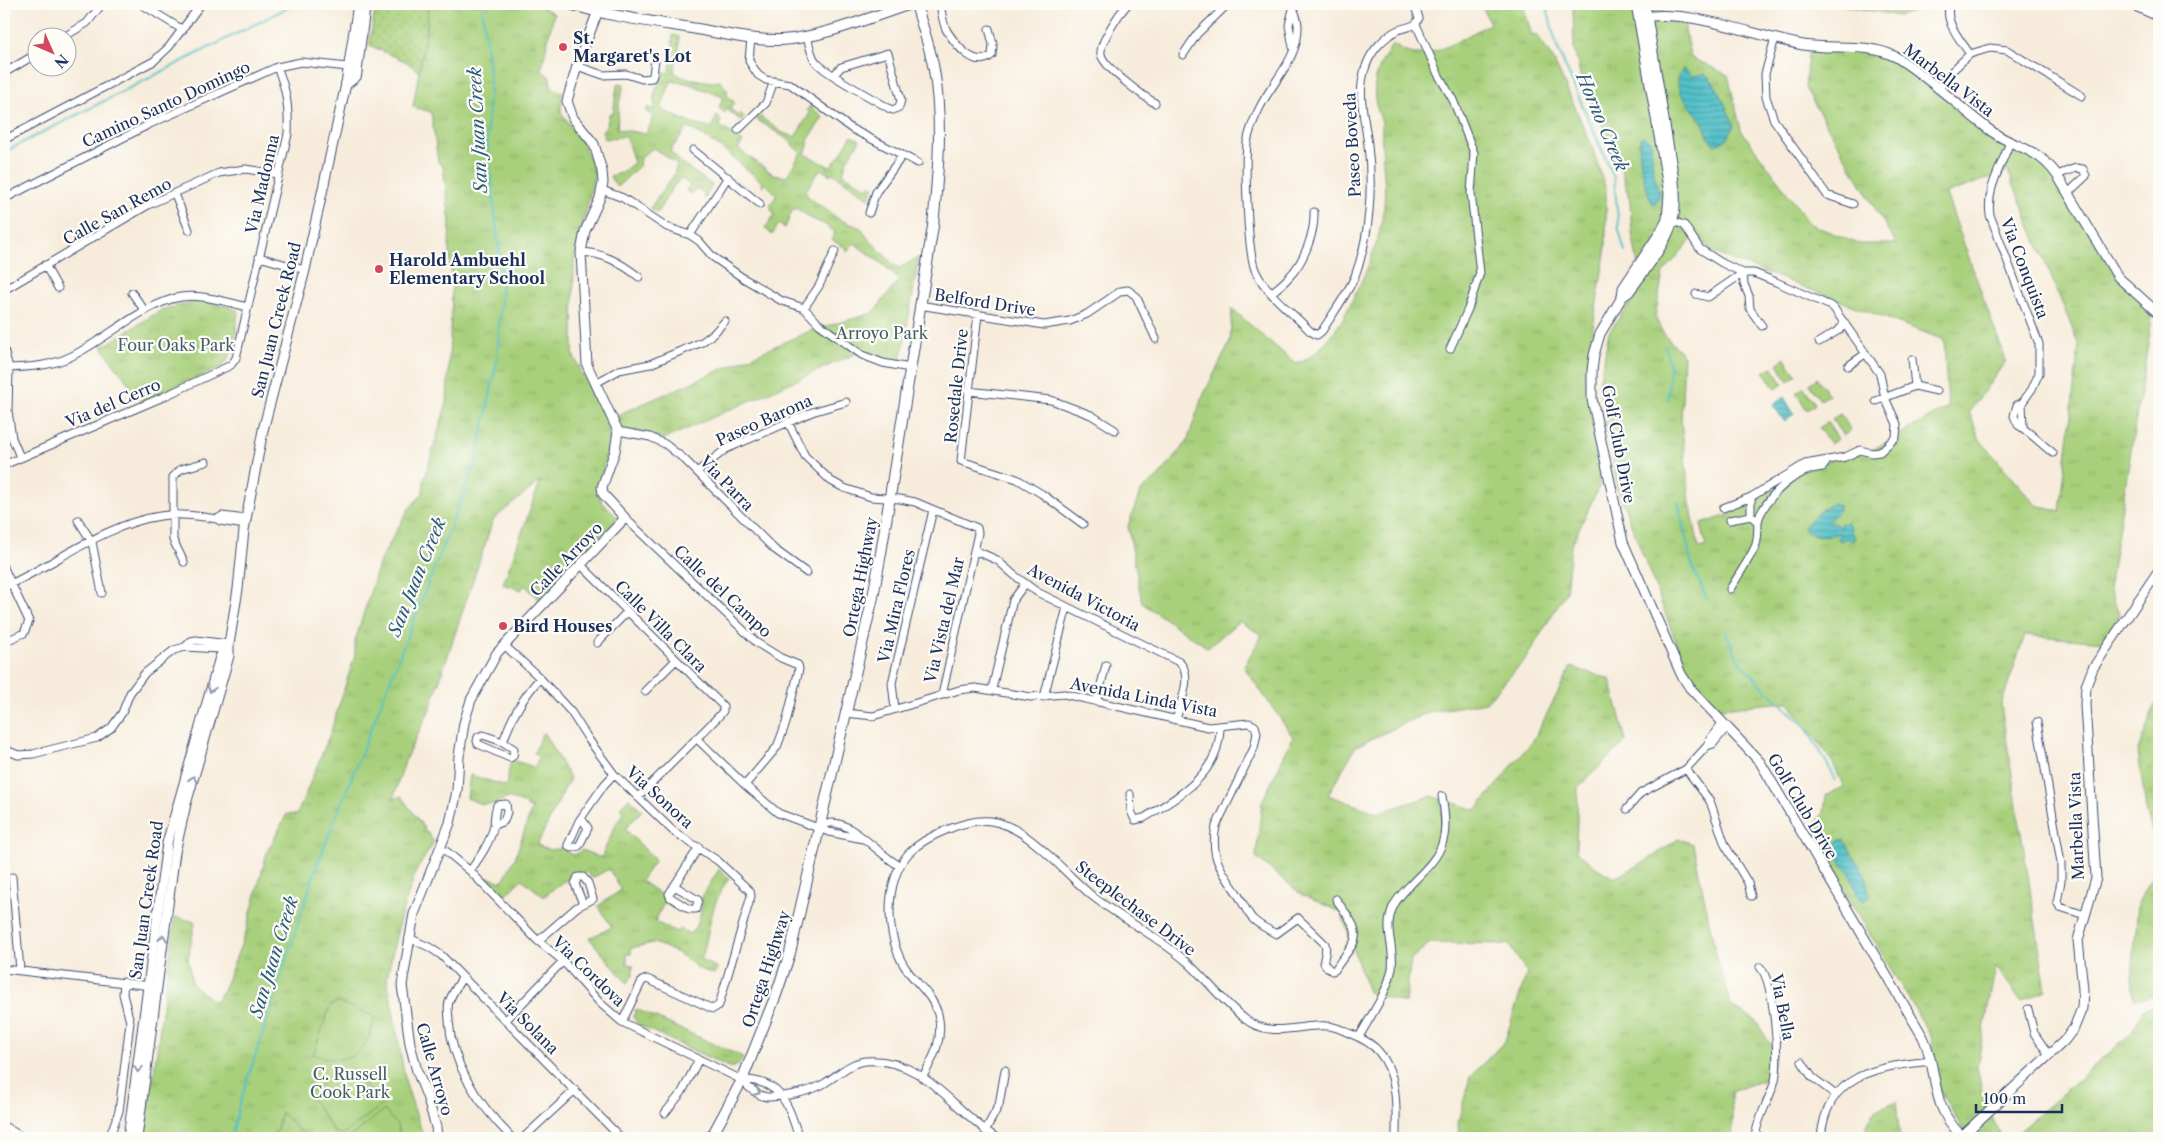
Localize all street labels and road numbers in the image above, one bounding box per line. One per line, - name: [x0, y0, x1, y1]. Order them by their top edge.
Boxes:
- street label: Marbella Vista: [1900, 39, 1999, 121]
- street label: Camino Santo Domingo: [79, 56, 253, 152]
- street label: Paseo Boveda: [1339, 92, 1365, 198]
- street label: Via Madonna: [241, 132, 283, 237]
- street label: Calle San Remo: [59, 173, 175, 249]
- street label: Via Conquista: [1996, 214, 2054, 322]
- street label: San Juan Creek Road: [247, 240, 305, 400]
- street label: Belford Drive: [933, 284, 1037, 320]
- street label: Rosedale Drive: [940, 328, 972, 444]
- street label: Via del Cerro: [62, 374, 164, 432]
- street label: Golf Club Drive: [1598, 383, 1640, 505]
- street label: Paseo Barona: [713, 390, 816, 450]
- street label: Via Parra: [695, 450, 759, 515]
- street label: Ortega Highway: [839, 514, 882, 639]
- street label: Calle Arroyo: [526, 518, 607, 600]
- street label: Calle del Campo: [670, 541, 776, 642]
- street label: Via Mira Flores: [873, 547, 919, 666]
- street label: Via Vista del Mar: [920, 555, 968, 686]
- street label: Avenida Victoria: [1023, 558, 1144, 635]
- street label: Calle Villa Clara: [611, 576, 712, 677]
- street label: Avenida Linda Vista: [1068, 673, 1220, 721]
- street label: Golf Club Drive: [1764, 749, 1842, 863]
- street label: Via Sonora: [622, 761, 698, 833]
- street label: Marbella Vista: [2064, 771, 2088, 881]
- street label: San Juan Creek Road: [125, 819, 167, 981]
- street label: Steeplechase Drive: [1072, 856, 1200, 960]
- street label: Ortega Highway: [738, 907, 795, 1030]
- street label: Via Cordova: [548, 931, 630, 1011]
- street label: Via Bella: [1767, 971, 1799, 1042]
- street label: Via Solana: [492, 987, 564, 1059]
- street label: Calle Arroyo: [412, 1020, 458, 1118]

